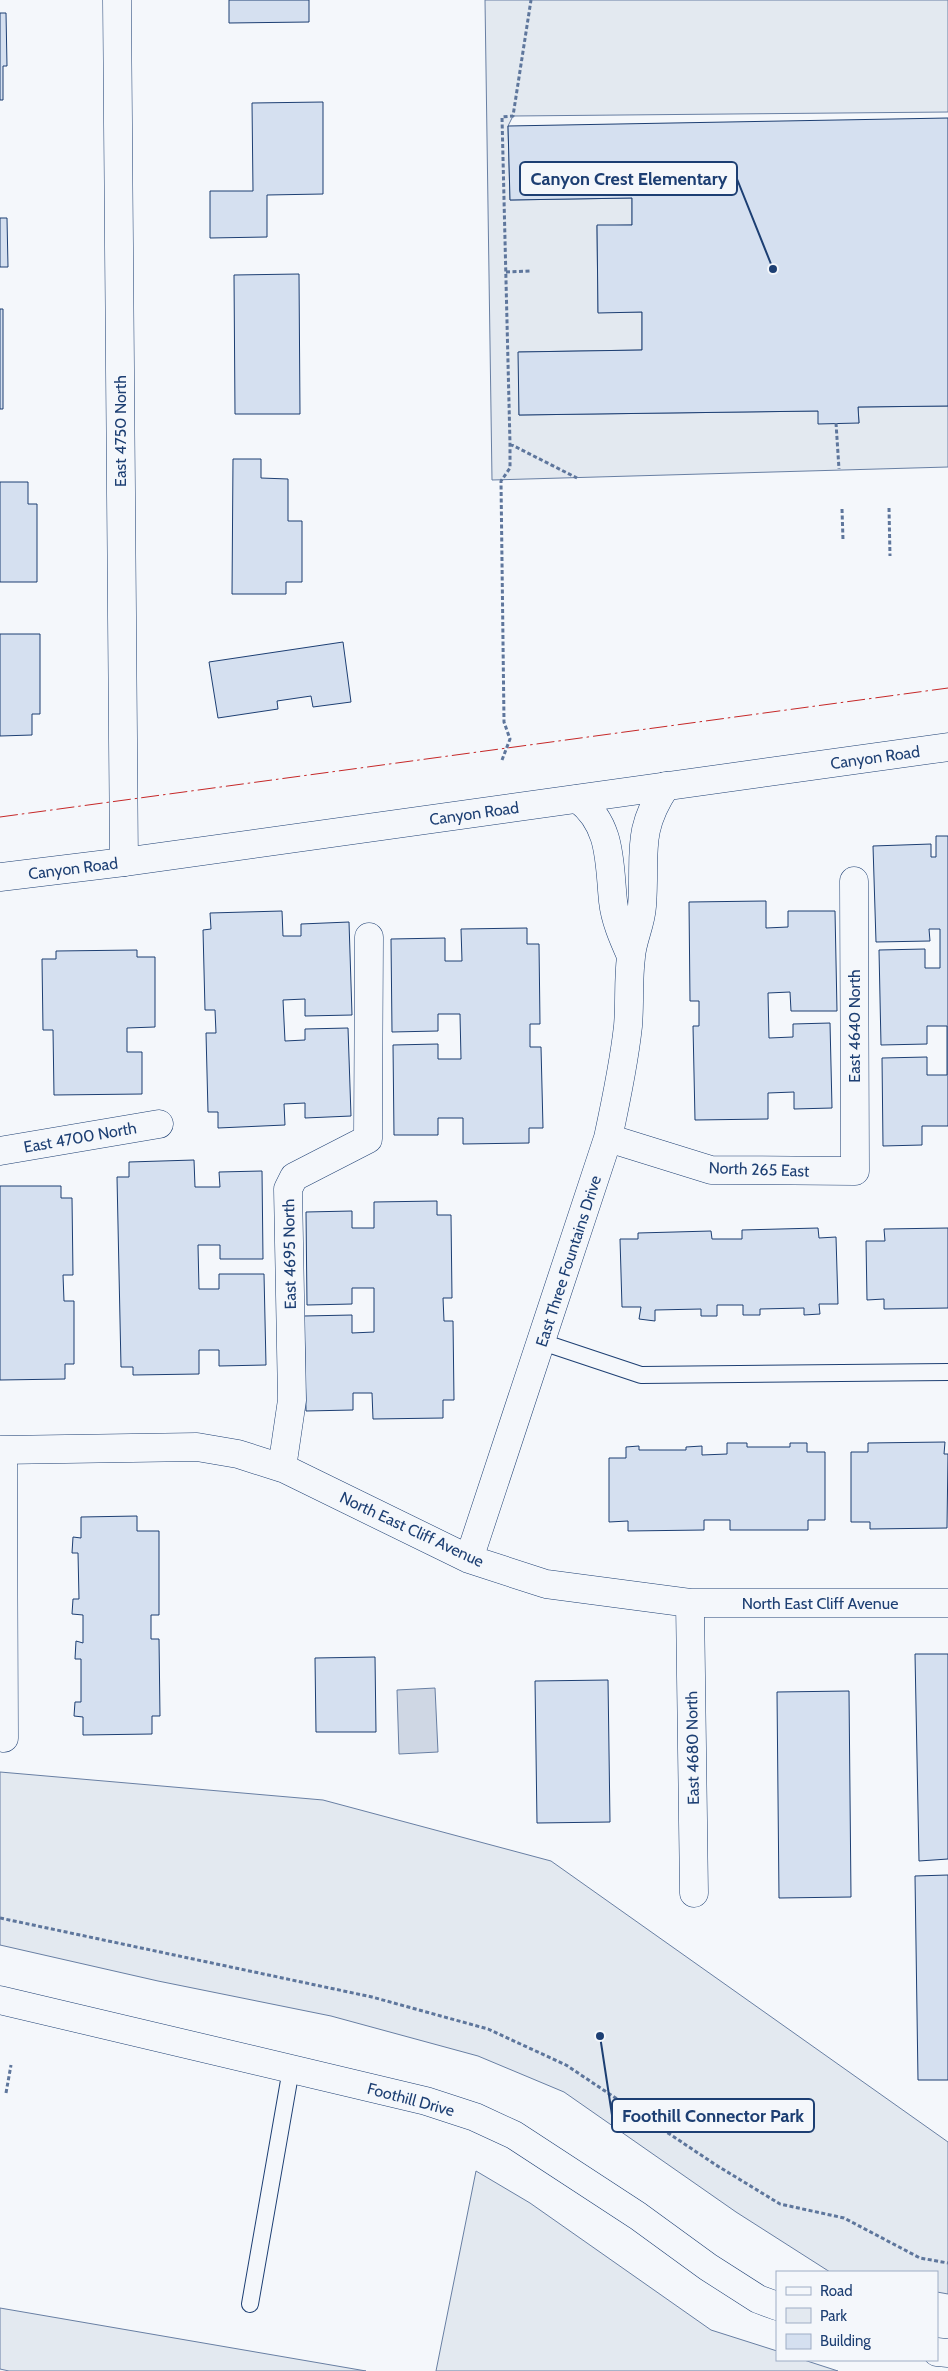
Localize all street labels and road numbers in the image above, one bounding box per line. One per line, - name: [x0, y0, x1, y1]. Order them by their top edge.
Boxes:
- street label: East 4750 North: [111, 375, 130, 487]
- street label: Canyon Road: [829, 742, 921, 773]
- street label: Canyon Road: [428, 798, 520, 829]
- street label: Canyon Road: [27, 854, 119, 883]
- street label: East 4640 North: [845, 969, 864, 1083]
- street label: East 4700 North: [22, 1118, 138, 1157]
- street label: North 265 East: [708, 1158, 810, 1181]
- street label: East Three Fountains Drive: [532, 1173, 605, 1349]
- street label: East 4695 North: [279, 1198, 300, 1310]
- street label: North East Cliff Avenue: [337, 1488, 487, 1571]
- street label: North East Cliff Avenue: [742, 1594, 898, 1613]
- street label: East 4680 North: [682, 1691, 703, 1805]
- street label: Foothill Drive: [365, 2079, 457, 2120]

